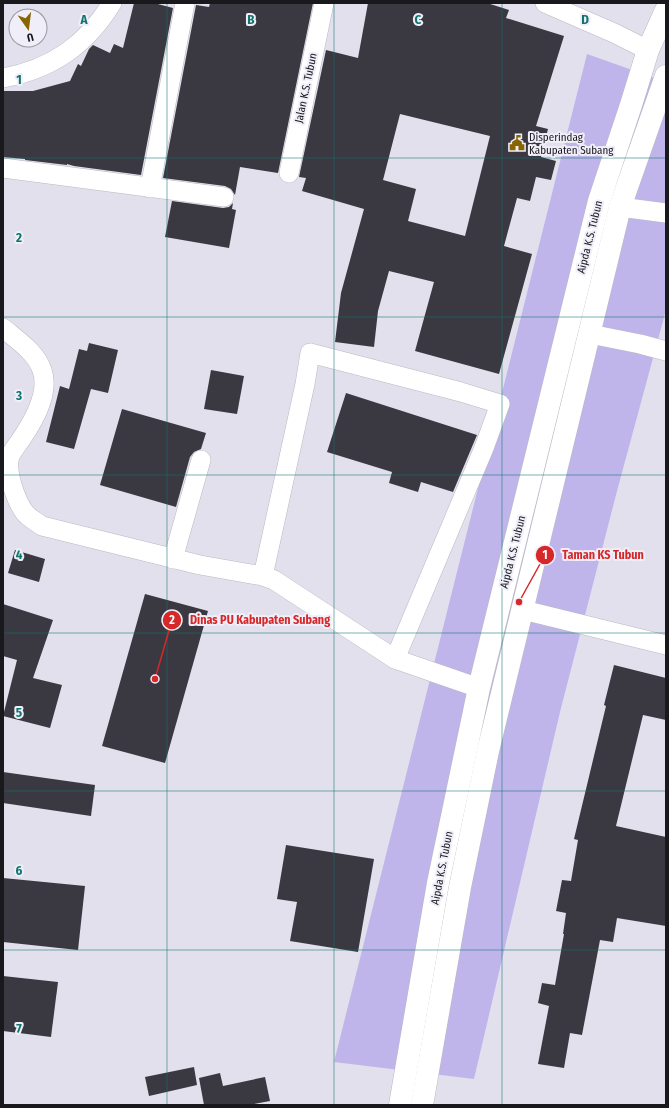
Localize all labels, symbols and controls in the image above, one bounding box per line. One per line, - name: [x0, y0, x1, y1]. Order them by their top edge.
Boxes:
- north arrow: [8, 8, 48, 48]
- text: A: [79, 12, 88, 27]
- text: B: [247, 12, 255, 27]
- text: C: [415, 12, 422, 27]
- text: D: [581, 12, 589, 27]
- text: U: [26, 30, 35, 44]
- street label: Jalan K.S. Tubun: [292, 52, 320, 124]
- text: 1: [16, 72, 22, 87]
- place label: Disperindag Kabupaten Subang: [529, 131, 614, 157]
- public building icon: Disperindag Kabupaten Subang: [508, 134, 526, 152]
- street label: Aipda K.S. Tubun: [575, 199, 605, 275]
- text: 2: [15, 230, 22, 245]
- text: 3: [15, 388, 22, 403]
- street label: Aipda K.S. Tubun: [498, 514, 528, 590]
- callout: Taman KS Tubun: [535, 543, 652, 567]
- text: 4: [16, 547, 23, 562]
- text: 1: [542, 548, 548, 562]
- text: Taman KS Tubun: [562, 548, 644, 562]
- callout: Dinas PU Kabupaten Subang: [162, 608, 339, 632]
- text: 2: [168, 613, 175, 627]
- text: Dinas PU Kabupaten Subang: [190, 613, 330, 627]
- text: 5: [16, 705, 22, 720]
- street label: Aipda K.S. Tubun: [428, 830, 456, 906]
- text: 6: [16, 863, 23, 878]
- text: 7: [16, 1021, 22, 1036]

